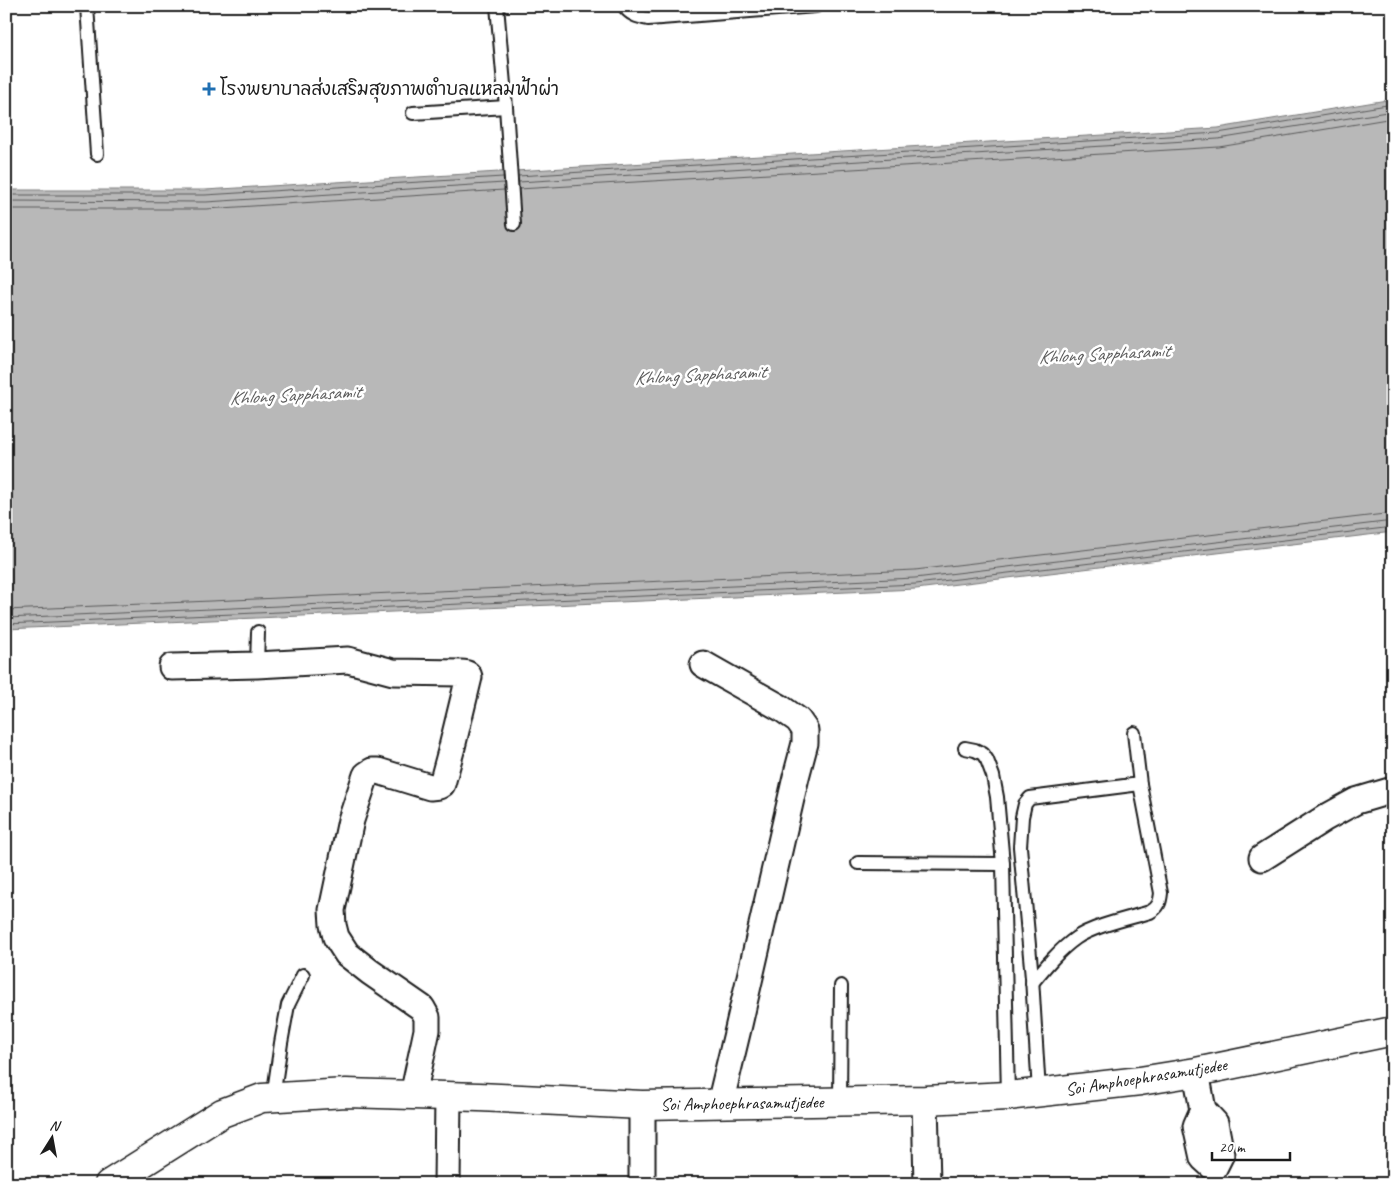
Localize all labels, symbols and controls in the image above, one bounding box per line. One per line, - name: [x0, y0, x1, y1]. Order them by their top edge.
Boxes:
- place label: โรงพยาบาลส่งเสริมสุขภาพตำบลแหลมฟ้าผ่า: [220, 76, 559, 103]
- marker: โรงพยาบาลส่งเสริมสุขภาพตำบลแหลมฟ้าผ่า: [202, 82, 216, 96]
- water label: Khlong Sapphasamit: [1038, 338, 1174, 369]
- water label: Khlong Sapphasamit: [634, 359, 770, 390]
- water label: Khlong Sapphasamit: [229, 379, 365, 410]
- street label: Soi Amphoephrasamutjedee: [1064, 1053, 1229, 1101]
- street label: Soi Amphoephrasamutjedee: [660, 1091, 825, 1115]
- north arrow: [28, 1112, 78, 1162]
- text: N: [49, 1117, 63, 1135]
- scale bar: [1212, 1130, 1289, 1162]
- text: 20 m: [1219, 1138, 1246, 1157]

